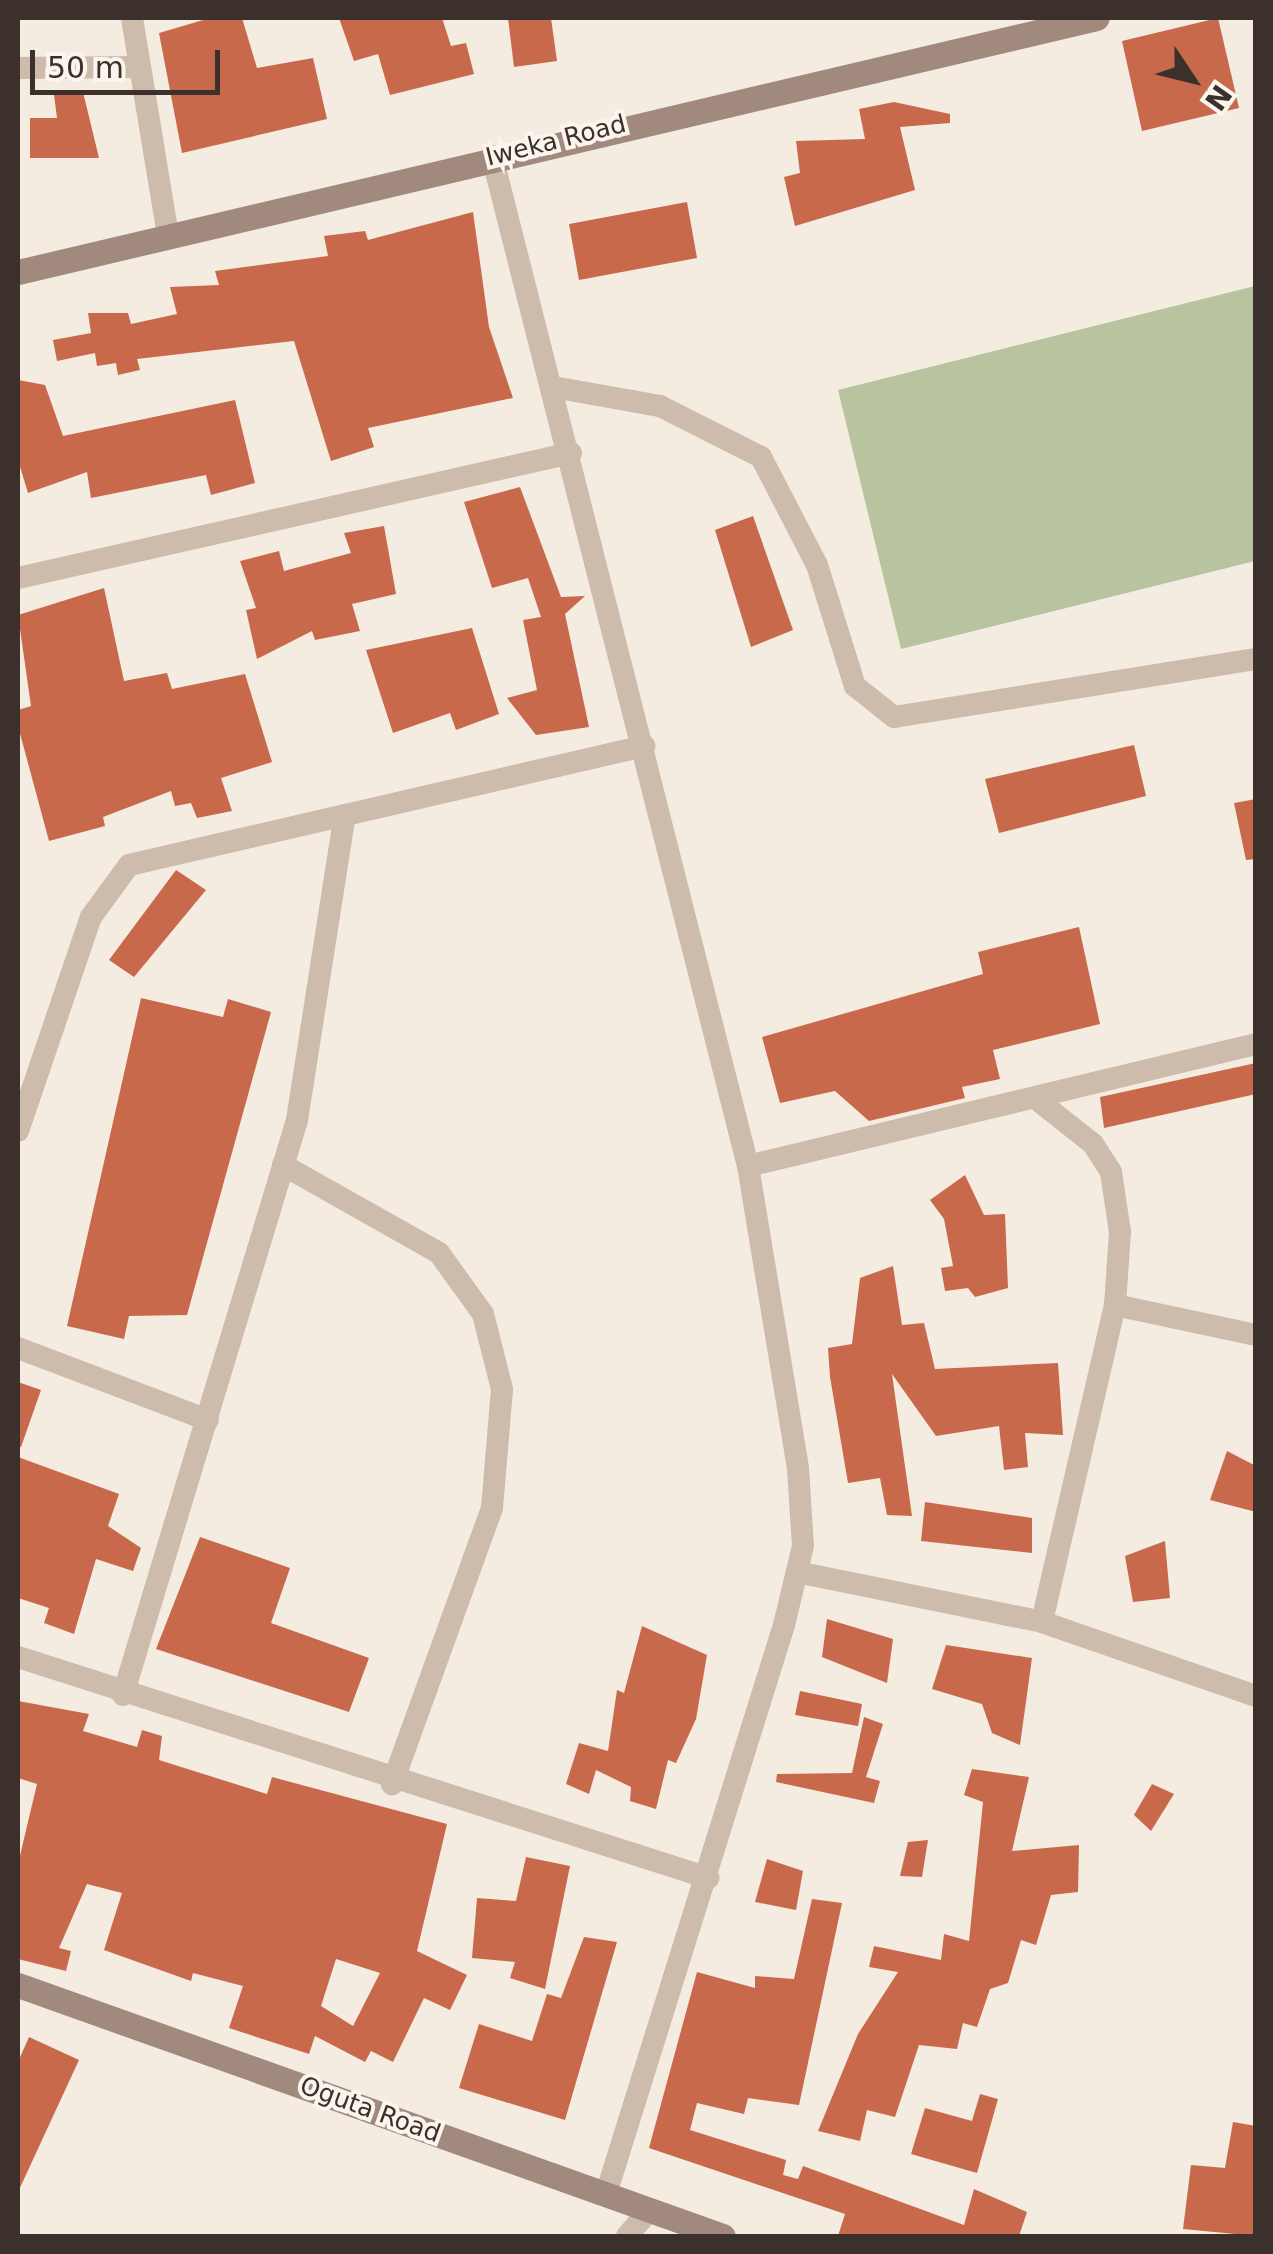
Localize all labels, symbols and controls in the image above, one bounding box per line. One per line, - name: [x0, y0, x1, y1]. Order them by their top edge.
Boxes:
- scale bar: [35, 30, 225, 92]
- north arrow: [1143, 30, 1243, 130]
- text: 50 m: [47, 50, 124, 85]
- text: N: [1198, 78, 1238, 117]
- street label: Iweka Road: [483, 109, 629, 173]
- street label: Oguta Road: [296, 2071, 444, 2149]

